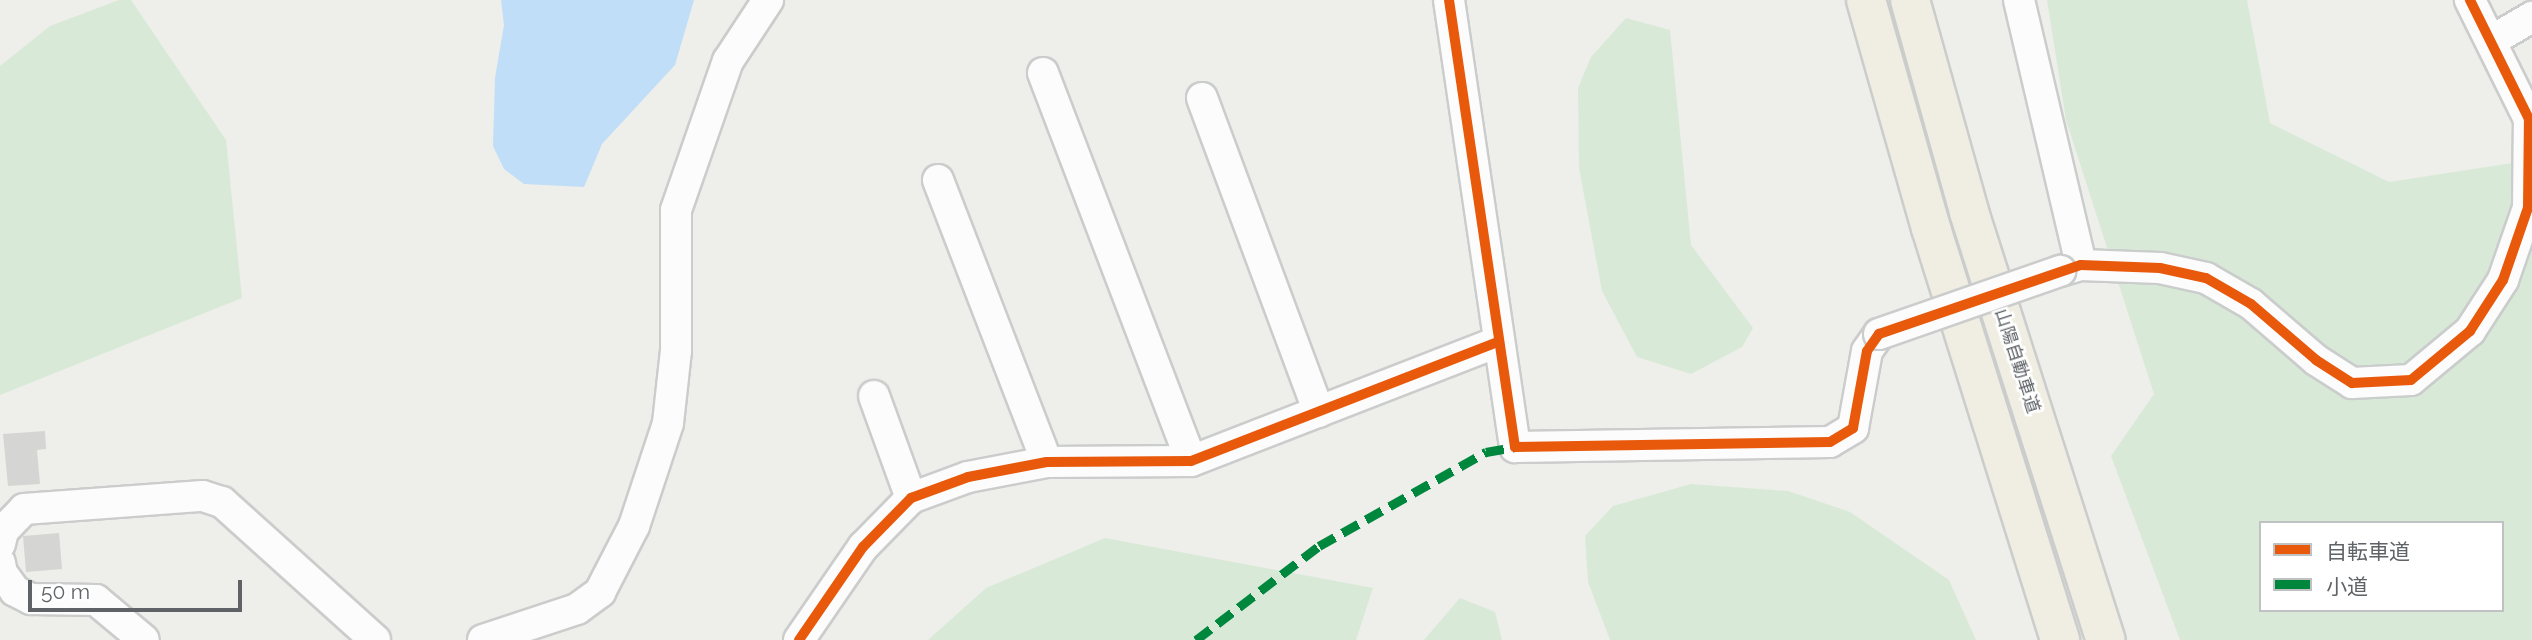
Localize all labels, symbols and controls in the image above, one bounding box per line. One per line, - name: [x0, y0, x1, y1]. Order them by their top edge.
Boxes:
- street label: 山陽自動車道: [1990, 306, 2044, 416]
- legend: [2259, 521, 2504, 612]
- text: 自転車道: [2326, 539, 2410, 564]
- scale bar: [32, 566, 245, 610]
- text: 小道: [2326, 574, 2368, 599]
- text: 50 m: [41, 579, 90, 604]

